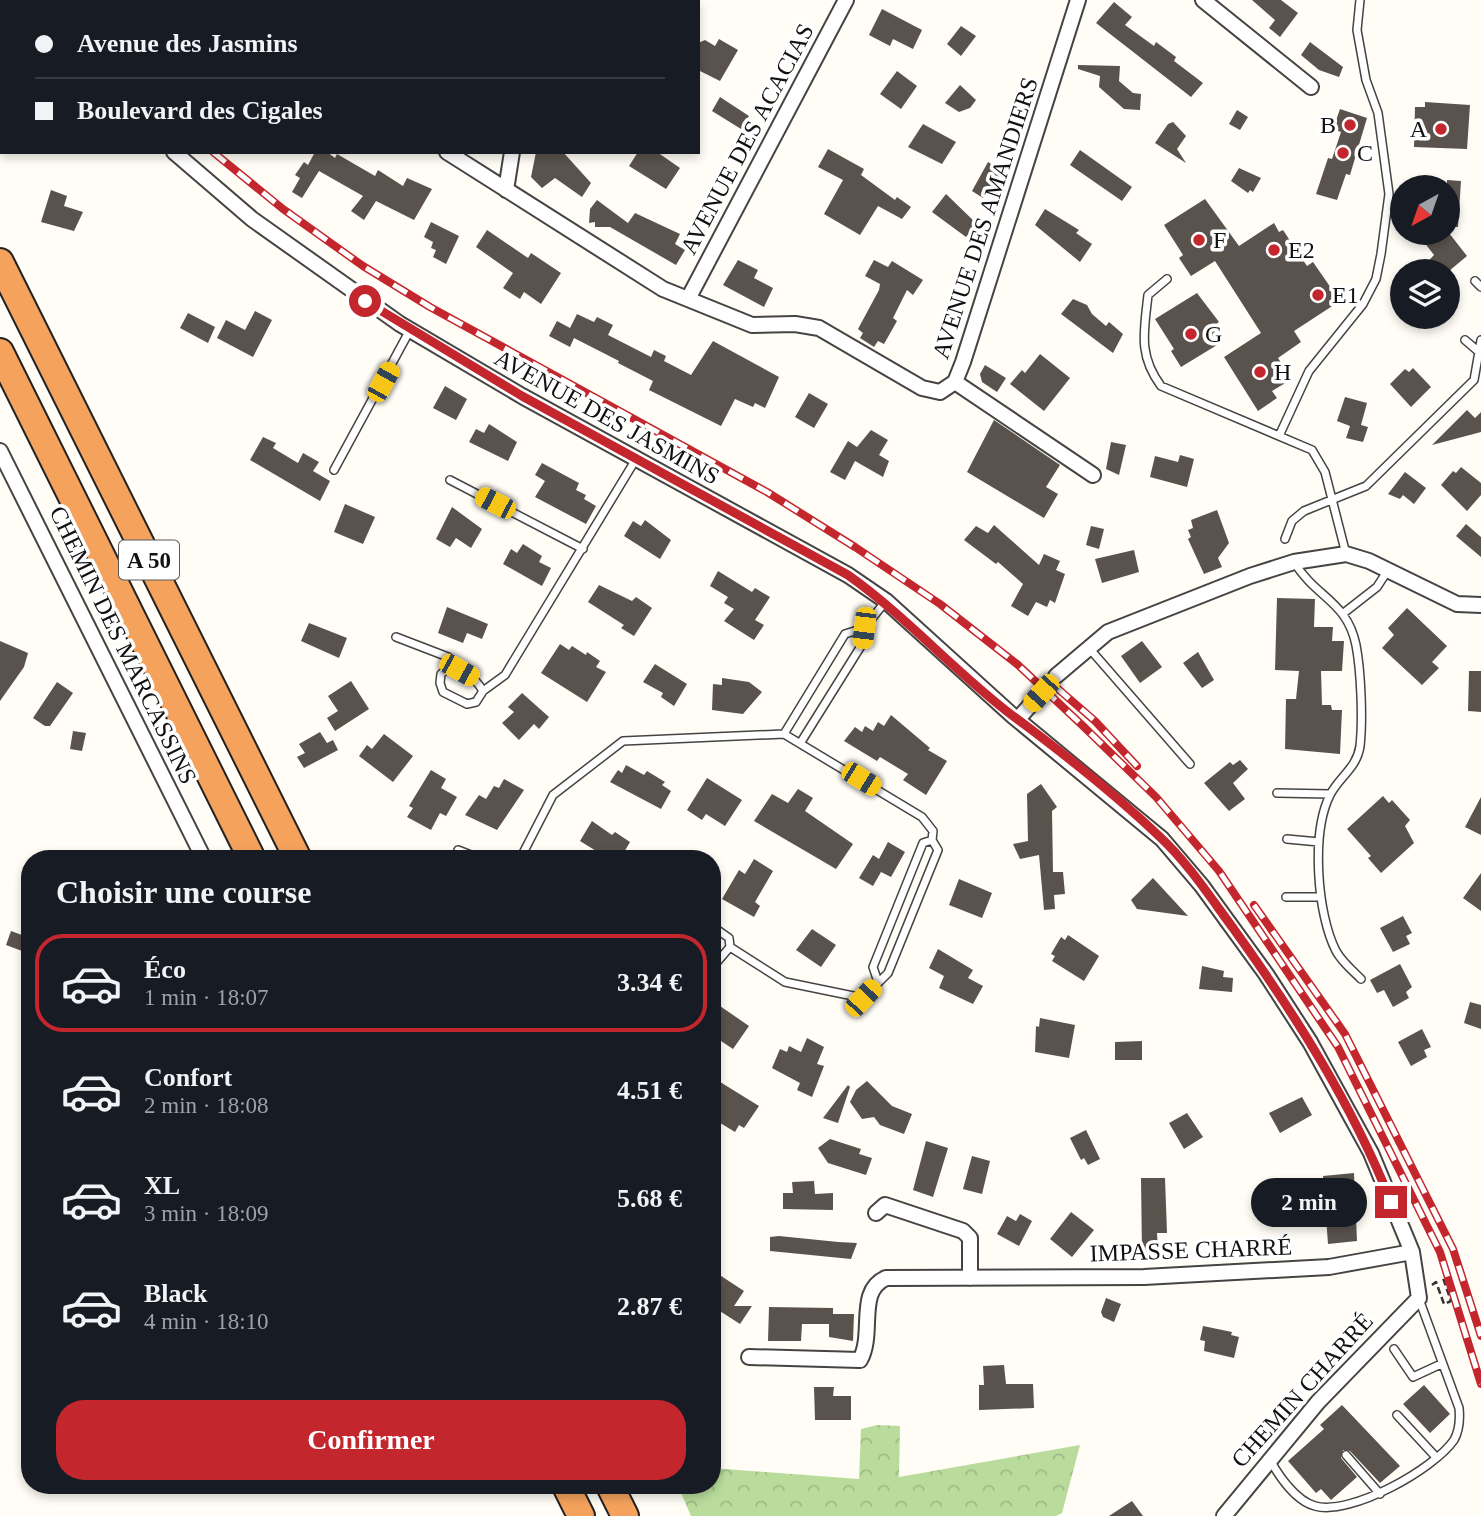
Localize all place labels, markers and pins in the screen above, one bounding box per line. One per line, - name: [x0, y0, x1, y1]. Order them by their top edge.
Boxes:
- place label: B: [1320, 112, 1336, 138]
- place label: A: [1410, 116, 1428, 142]
- marker: B: [1342, 117, 1358, 133]
- marker: A: [1433, 121, 1449, 137]
- place label: C: [1357, 140, 1373, 166]
- marker: C: [1335, 145, 1351, 161]
- place label: F: [1213, 227, 1226, 253]
- marker: F: [1191, 232, 1207, 248]
- place label: E2: [1288, 237, 1315, 263]
- marker: E2: [1266, 242, 1282, 258]
- place label: E1: [1332, 282, 1359, 308]
- marker: E1: [1310, 287, 1326, 303]
- place label: G: [1205, 321, 1222, 347]
- marker: G: [1183, 326, 1199, 342]
- place label: H: [1274, 359, 1291, 385]
- marker: H: [1252, 364, 1268, 380]

